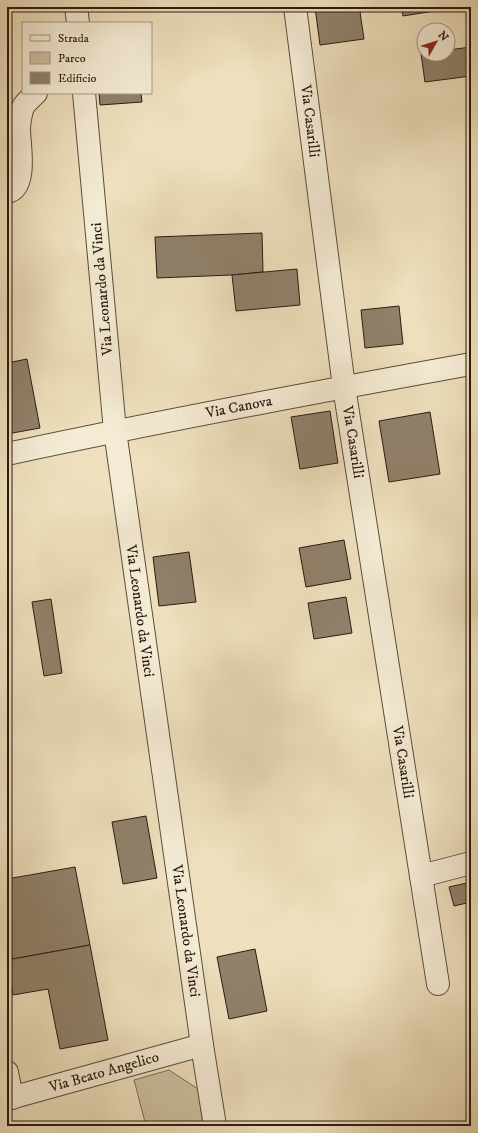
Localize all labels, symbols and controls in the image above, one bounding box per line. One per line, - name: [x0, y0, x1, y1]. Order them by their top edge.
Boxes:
- legend: [22, 22, 152, 94]
- north arrow: [416, 22, 456, 62]
- text: N: [435, 28, 451, 44]
- text: Strada: [58, 31, 90, 46]
- text: Parco: [58, 51, 86, 66]
- text: Edificio: [58, 71, 97, 86]
- street label: Via Casarilli: [296, 83, 324, 158]
- street label: Via Leonardo da Vinci: [87, 222, 117, 357]
- street label: Via Canova: [203, 391, 274, 423]
- street label: Via Casarilli: [338, 404, 368, 480]
- street label: Via Leonardo da Vinci: [121, 543, 159, 678]
- street label: Via Casarilli: [388, 724, 418, 800]
- street label: Via Leonardo da Vinci: [167, 863, 205, 998]
- street label: Via Beato Angelico: [46, 1047, 161, 1097]

